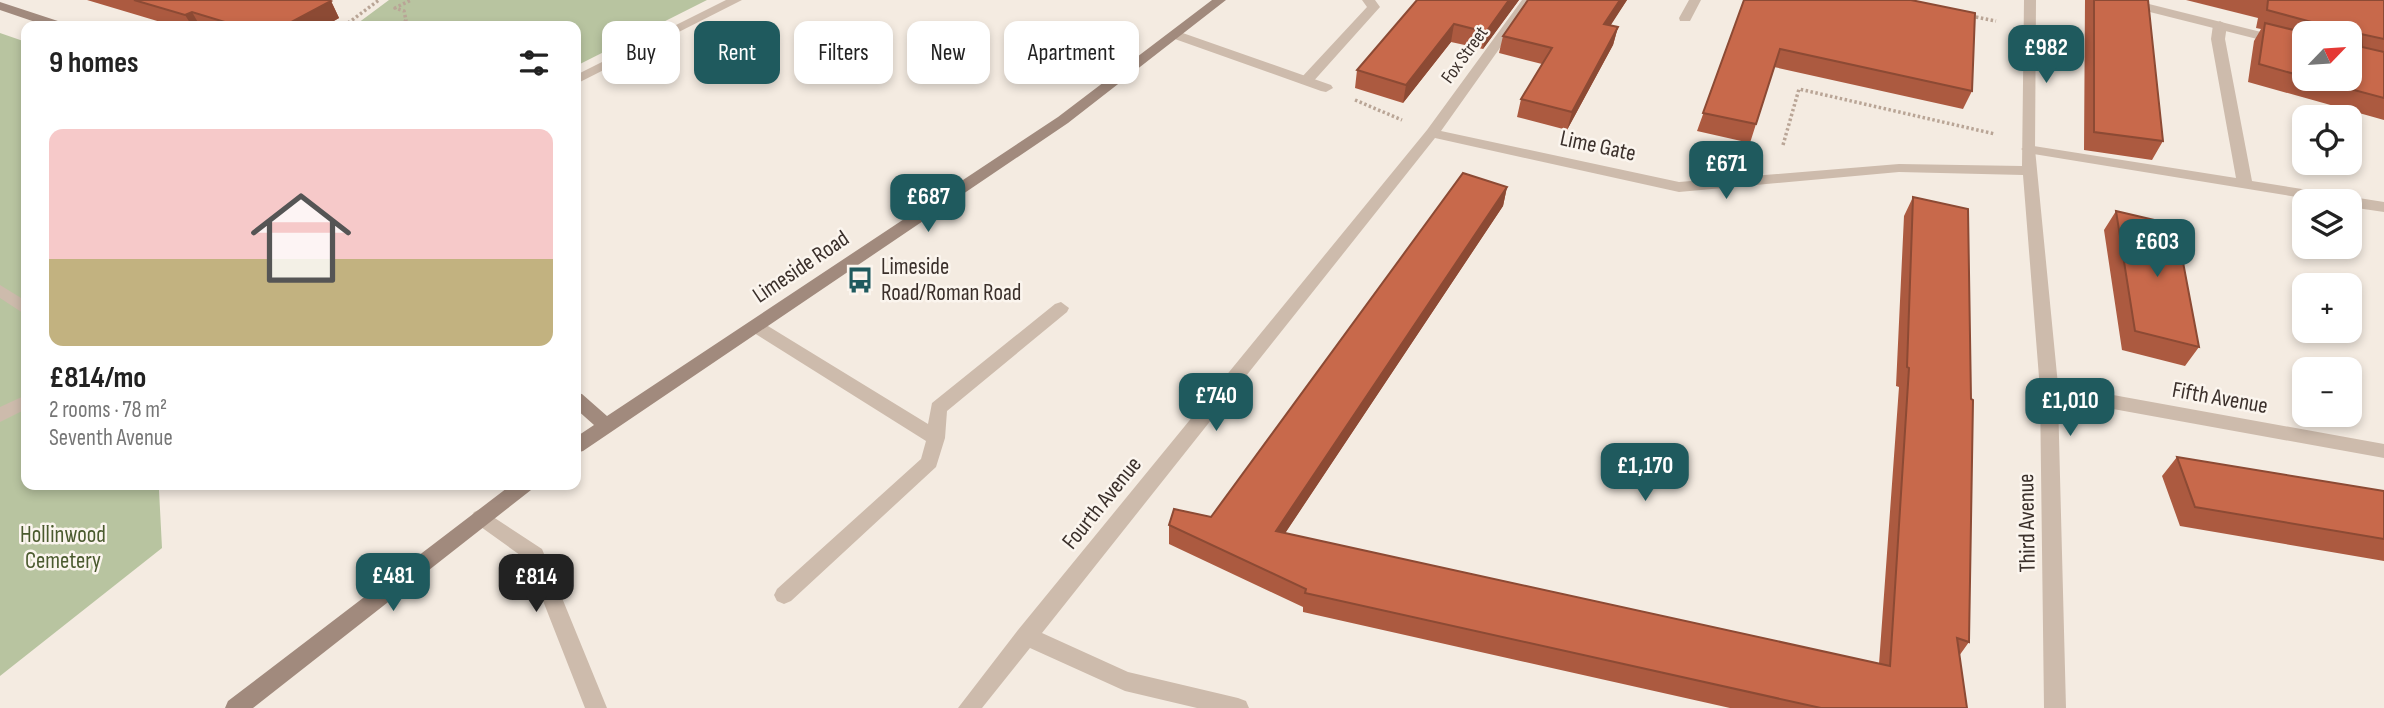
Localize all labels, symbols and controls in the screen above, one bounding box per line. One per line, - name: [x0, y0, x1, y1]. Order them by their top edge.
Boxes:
- chip: Buy: [602, 21, 680, 84]
- chip: Rent: [694, 21, 780, 84]
- chip: Filters: [794, 21, 893, 84]
- chip: New: [907, 21, 990, 84]
- chip: Apartment: [1004, 21, 1139, 84]
- north arrow: [2292, 21, 2362, 91]
- map controls: [2292, 21, 2362, 427]
- street label: Fox Street: [1437, 22, 1493, 88]
- pin: £982: [2005, 25, 2087, 85]
- text: £982: [2024, 34, 2068, 62]
- icon: filters: [515, 44, 553, 82]
- text: 9 homes: [49, 45, 139, 81]
- button: locate: [2292, 105, 2362, 175]
- street label: Lime Gate: [1558, 124, 1638, 168]
- pin: £671: [1685, 142, 1767, 201]
- text: £671: [1705, 150, 1747, 178]
- pin: £687: [887, 174, 969, 234]
- icon: home: [238, 175, 364, 301]
- text: £687: [906, 183, 950, 211]
- button: layers: [2292, 189, 2362, 259]
- pin: £603: [2116, 219, 2198, 279]
- street label: Limeside Road: [748, 225, 854, 309]
- text: £603: [2135, 228, 2179, 256]
- place label: Limeside Road/Roman Road: [881, 253, 1021, 307]
- bus stop icon: Limeside Road/Roman Road: [845, 265, 875, 295]
- button: +: [2292, 273, 2362, 343]
- button: −: [2292, 357, 2362, 427]
- text: £814/mo: [49, 360, 146, 396]
- pin: £740: [1175, 374, 1257, 433]
- street label: Fifth Avenue: [2170, 376, 2270, 420]
- pin: £1,010: [2013, 378, 2127, 438]
- text: £740: [1195, 382, 1237, 410]
- text: £1,010: [2041, 387, 2099, 415]
- text: 2 rooms · 78 m²: [49, 396, 167, 424]
- text: Seventh Avenue: [49, 424, 173, 452]
- pin: £1,170: [1588, 444, 1702, 503]
- street label: Fourth Avenue: [1056, 451, 1148, 555]
- text: £1,170: [1617, 452, 1673, 480]
- street label: Third Avenue: [2012, 473, 2042, 573]
- park label: Hollinwood Cemetery: [20, 521, 106, 575]
- pin: £481: [352, 554, 434, 613]
- pin: £814: [495, 554, 577, 614]
- text: £481: [372, 562, 414, 590]
- text: £814: [515, 563, 557, 591]

